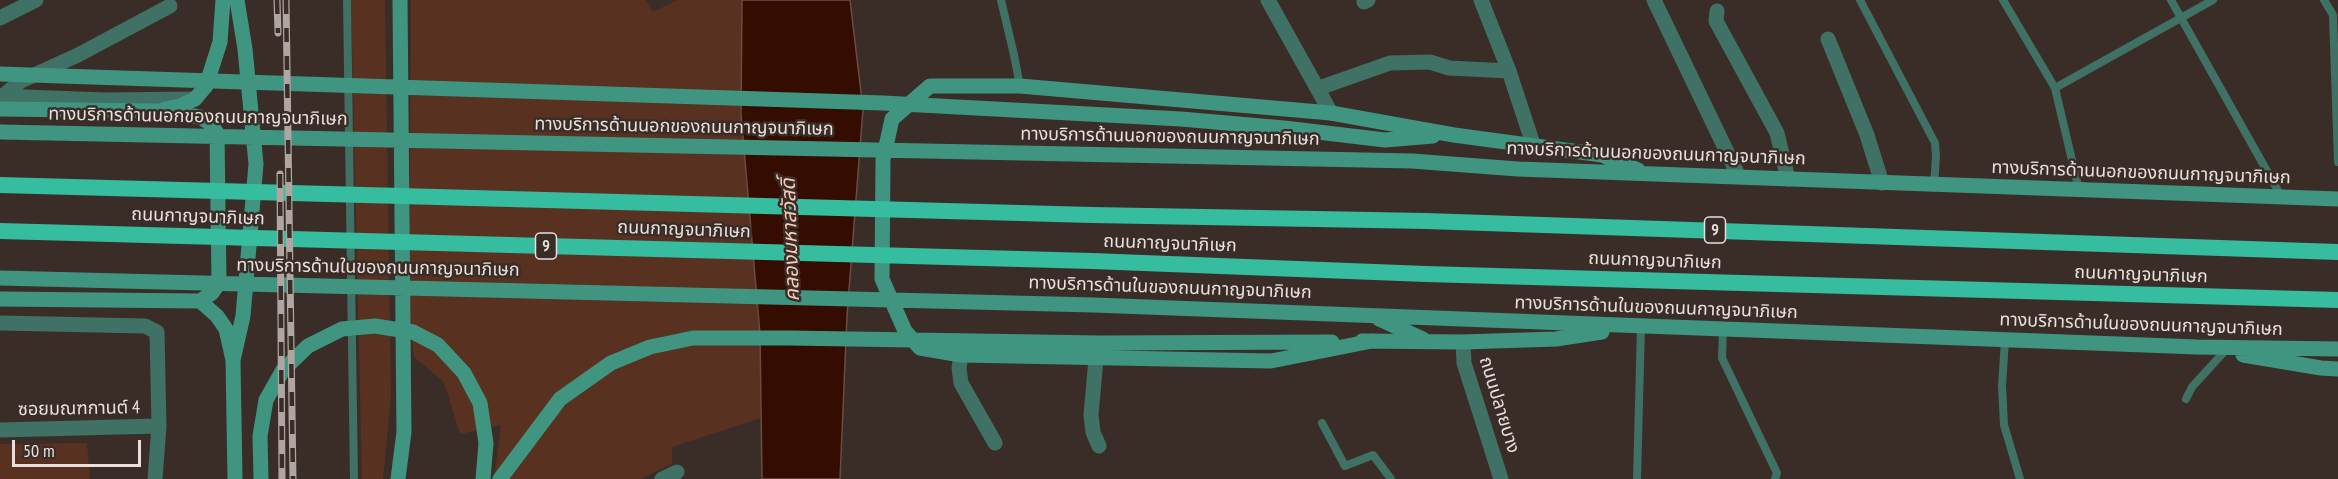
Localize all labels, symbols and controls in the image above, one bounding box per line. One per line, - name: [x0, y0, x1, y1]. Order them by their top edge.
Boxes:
- street label: ทางบริการด้านนอกของถนนกาญจนาภิเษก: [48, 104, 348, 130]
- street label: ทางบริการด้านนอกของถนนกาญจนาภิเษก: [534, 114, 834, 140]
- street label: ทางบริการด้านนอกของถนนกาญจนาภิเษก: [1020, 124, 1320, 150]
- street label: ทางบริการด้านนอกของถนนกาญจนาภิเษก: [1506, 138, 1806, 170]
- street label: ทางบริการด้านนอกของถนนกาญจนาภิเษก: [1991, 157, 2291, 189]
- water label: คลองมหาสวัสดิ์: [777, 178, 805, 302]
- street label: ถนนกาญจนาภิเษก: [131, 204, 265, 230]
- street label: ถนนกาญจนาภิเษก: [617, 217, 751, 243]
- road number: 9: [1704, 217, 1726, 243]
- street label: ถนนกาญจนาภิเษก: [1103, 231, 1237, 257]
- road number: 9: [536, 233, 556, 259]
- street label: ถนนกาญจนาภิเษก: [1588, 248, 1722, 274]
- street label: ทางบริการด้านในของถนนกาญจนาภิเษก: [236, 255, 520, 281]
- street label: ถนนกาญจนาภิเษก: [2074, 262, 2208, 288]
- street label: ทางบริการด้านในของถนนกาญจนาภิเษก: [1028, 272, 1312, 304]
- street label: ทางบริการด้านในของถนนกาญจนาภิเษก: [1514, 292, 1798, 324]
- street label: ทางบริการด้านในของถนนกาญจนาภิเษก: [1999, 309, 2283, 341]
- street label: ถนนปลายบาง: [1474, 354, 1524, 456]
- street label: ซอยมณฑกานต์ 4: [18, 397, 140, 421]
- scale bar: [15, 428, 144, 466]
- text: 50 m: [23, 439, 55, 462]

